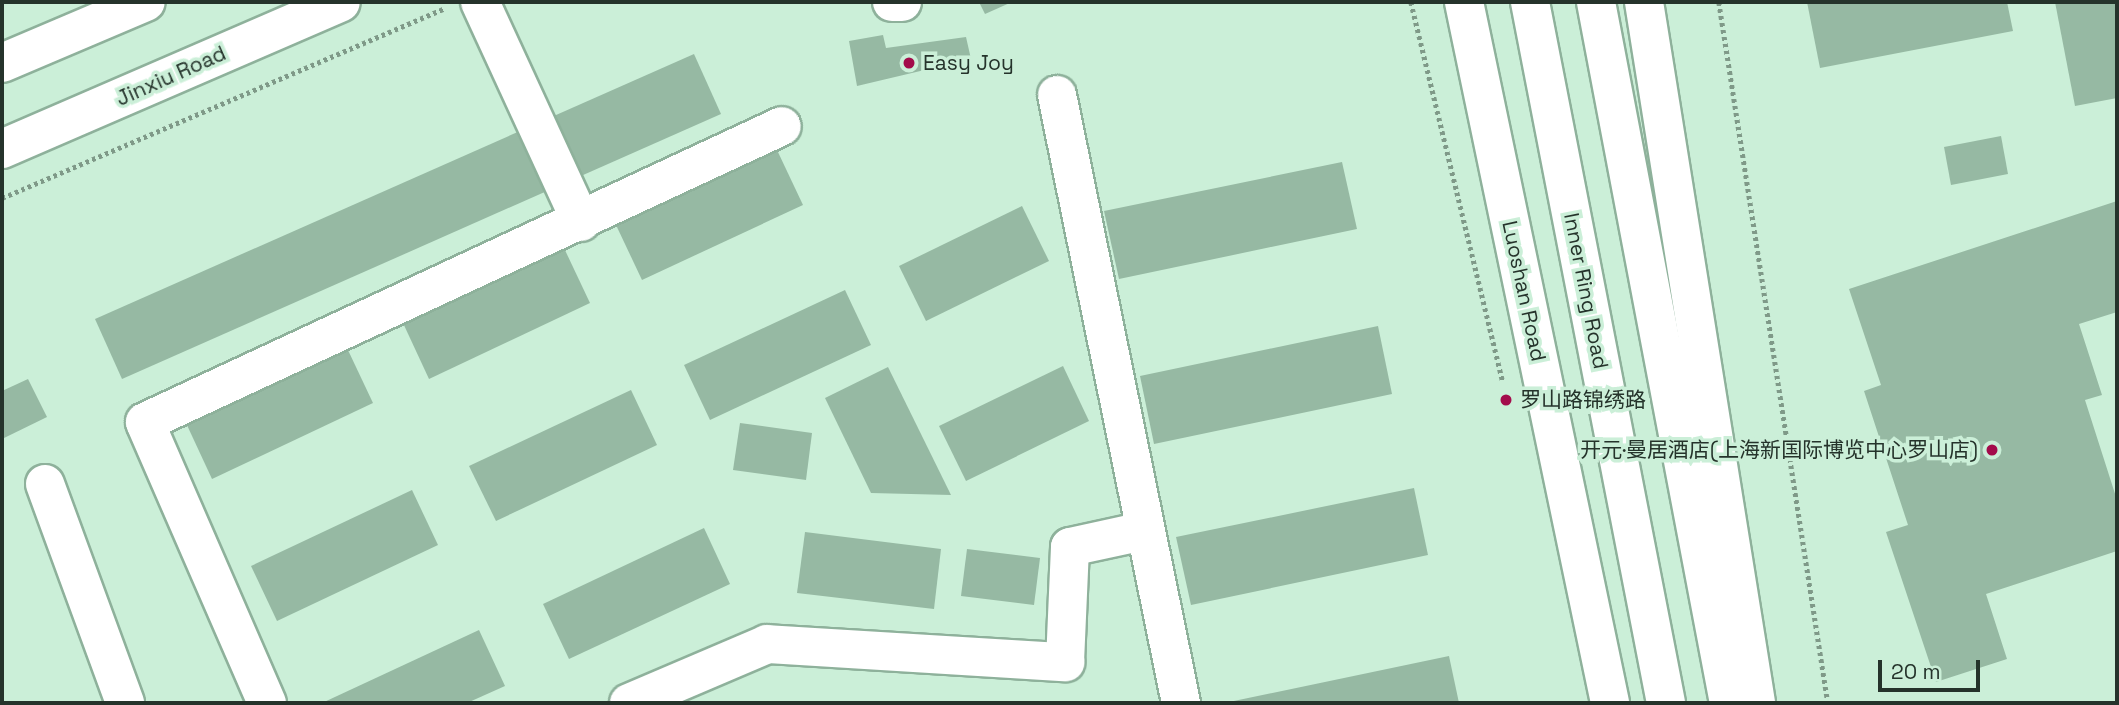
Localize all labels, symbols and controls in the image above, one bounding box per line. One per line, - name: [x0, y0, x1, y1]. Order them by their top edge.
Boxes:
- street label: Jinxiu Road: [112, 41, 230, 111]
- place label: Easy Joy: [923, 50, 1014, 76]
- marker: Easy Joy: [901, 55, 917, 71]
- street label: Inner Ring Road: [1559, 211, 1613, 371]
- street label: Luoshan Road: [1497, 218, 1551, 364]
- place label: 罗山路锦绣路: [1520, 387, 1646, 413]
- marker: 罗山路锦绣路: [1498, 392, 1514, 408]
- place label: 开元·曼居酒店(上海新国际博览中心罗山店): [1580, 437, 1978, 463]
- marker: 开元·曼居酒店(上海新国际博览中心罗山店): [1984, 442, 2000, 458]
- scale bar: [1881, 646, 1982, 690]
- text: 20 m: [1891, 658, 1941, 685]

